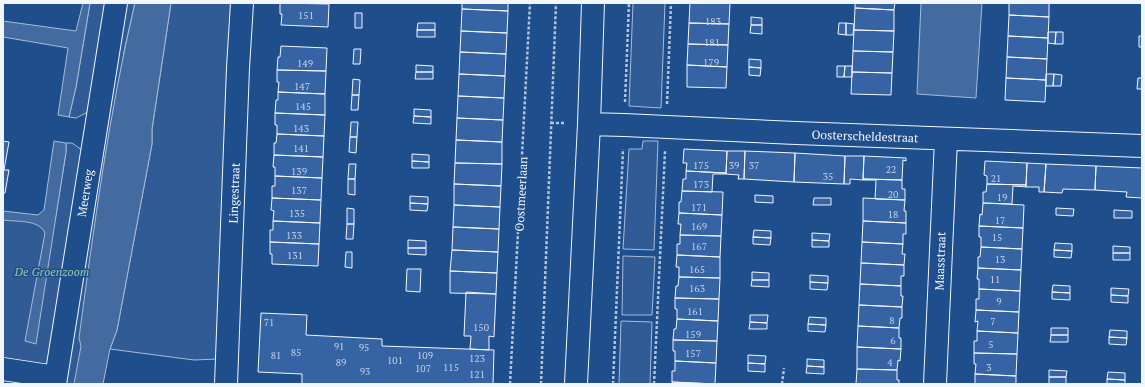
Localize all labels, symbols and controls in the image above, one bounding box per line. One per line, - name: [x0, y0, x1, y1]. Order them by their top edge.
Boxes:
- house number: 151: [298, 9, 314, 22]
- house number: 183: [705, 15, 721, 28]
- house number: 181: [704, 36, 720, 49]
- house number: 179: [703, 56, 719, 69]
- house number: 149: [297, 57, 313, 70]
- house number: 147: [294, 80, 310, 93]
- house number: 145: [295, 100, 311, 113]
- house number: 143: [293, 122, 309, 135]
- street label: Oosterscheldestraat: [811, 127, 919, 145]
- house number: 141: [293, 142, 309, 155]
- street label: Oostmeerlaan: [512, 156, 530, 232]
- house number: 175: [693, 159, 709, 172]
- house number: 39: [729, 159, 739, 172]
- house number: 37: [749, 159, 759, 172]
- street label: Lingestraat: [225, 162, 243, 224]
- house number: 22: [886, 163, 896, 176]
- house number: 139: [291, 165, 307, 178]
- street label: Meerweg: [74, 167, 96, 218]
- house number: 35: [823, 170, 833, 183]
- house number: 21: [991, 172, 1001, 185]
- house number: 173: [693, 178, 709, 191]
- house number: 137: [291, 184, 307, 197]
- house number: 20: [888, 188, 898, 201]
- house number: 19: [997, 191, 1007, 204]
- house number: 171: [691, 201, 707, 214]
- house number: 135: [289, 207, 305, 220]
- house number: 18: [888, 208, 898, 221]
- house number: 17: [995, 214, 1005, 227]
- house number: 169: [691, 220, 707, 233]
- house number: 133: [286, 229, 302, 242]
- street label: Maasstraat: [931, 231, 949, 291]
- house number: 15: [992, 231, 1002, 244]
- house number: 167: [691, 240, 707, 253]
- house number: 131: [287, 249, 303, 262]
- house number: 13: [995, 253, 1005, 266]
- house number: 165: [689, 263, 705, 276]
- park label: De Groenzoom: [14, 264, 89, 279]
- house number: 11: [990, 273, 1000, 286]
- house number: 163: [689, 282, 705, 295]
- house number: 9: [996, 295, 1002, 308]
- house number: 161: [687, 305, 703, 318]
- house number: 8: [889, 314, 895, 327]
- house number: 7: [990, 315, 996, 328]
- house number: 71: [264, 316, 274, 329]
- house number: 150: [473, 321, 489, 334]
- house number: 159: [685, 328, 701, 341]
- house number: 6: [890, 334, 896, 347]
- house number: 5: [988, 338, 994, 351]
- house number: 91: [334, 340, 344, 353]
- house number: 95: [359, 341, 369, 354]
- house number: 85: [291, 346, 301, 359]
- house number: 157: [685, 347, 701, 360]
- house number: 81: [271, 349, 281, 362]
- house number: 109: [417, 349, 433, 362]
- house number: 123: [469, 352, 485, 365]
- house number: 101: [387, 354, 403, 367]
- house number: 89: [336, 356, 346, 369]
- house number: 4: [887, 356, 893, 369]
- house number: 115: [443, 361, 459, 374]
- house number: 3: [986, 361, 992, 374]
- house number: 107: [415, 362, 431, 375]
- house number: 93: [360, 365, 370, 378]
- house number: 121: [469, 368, 485, 381]

